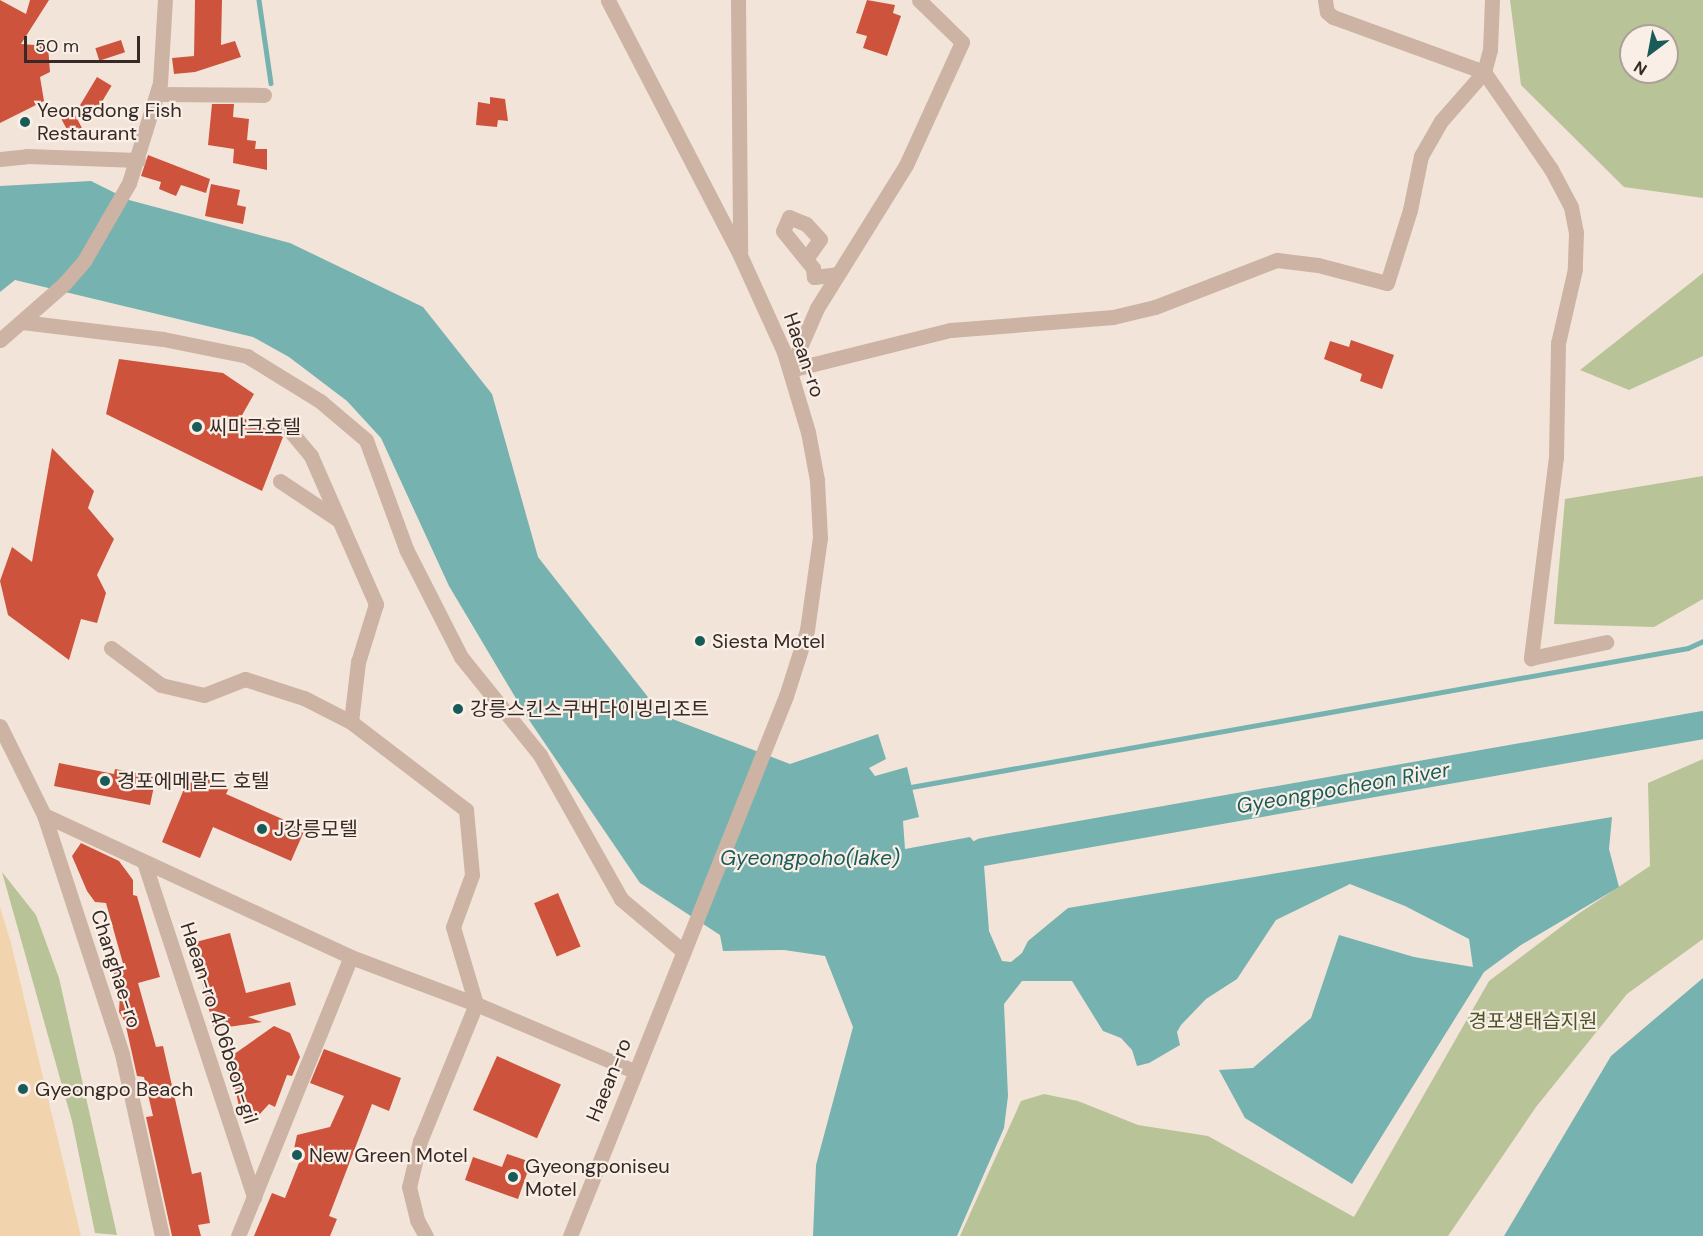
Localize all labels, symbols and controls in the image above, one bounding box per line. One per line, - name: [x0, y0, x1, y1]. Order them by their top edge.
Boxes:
- scale bar: [27, 24, 142, 62]
- north arrow: [1619, 24, 1679, 84]
- text: 50 m: [35, 34, 79, 58]
- text: N: [1630, 56, 1651, 80]
- place label: Yeongdong Fish Restaurant: [37, 98, 182, 145]
- marker: Yeongdong Fish Restaurant: [18, 115, 32, 129]
- street label: Haean-ro: [778, 310, 830, 400]
- place label: 씨마크호텔: [209, 415, 301, 439]
- marker: 씨마크호텔: [190, 420, 204, 434]
- place label: Siesta Motel: [712, 629, 825, 653]
- marker: Siesta Motel: [693, 634, 707, 648]
- place label: 강릉스킨스쿠버다이빙리조트: [470, 697, 709, 721]
- marker: 강릉스킨스쿠버다이빙리조트: [451, 702, 465, 716]
- water label: Gyeongpocheon River: [1234, 757, 1452, 819]
- place label: 경포에메랄드 호텔: [117, 769, 270, 793]
- marker: 경포에메랄드 호텔: [98, 774, 112, 788]
- place label: J강릉모텔: [274, 817, 358, 841]
- marker: J강릉모텔: [255, 822, 269, 836]
- water label: Gyeongpoho(lake): [720, 845, 900, 871]
- street label: Changhae-ro: [86, 907, 146, 1031]
- street label: Haean-ro 406beon-gil: [175, 919, 263, 1127]
- park label: 경포생태습지원: [1469, 1009, 1597, 1033]
- street label: Haean-ro: [581, 1035, 637, 1125]
- place label: Gyeongpo Beach: [35, 1077, 193, 1101]
- marker: Gyeongpo Beach: [16, 1082, 30, 1096]
- place label: New Green Motel: [309, 1143, 468, 1167]
- marker: New Green Motel: [290, 1148, 304, 1162]
- place label: Gyeongponiseu Motel: [525, 1154, 670, 1201]
- marker: Gyeongponiseu Motel: [506, 1170, 520, 1184]

